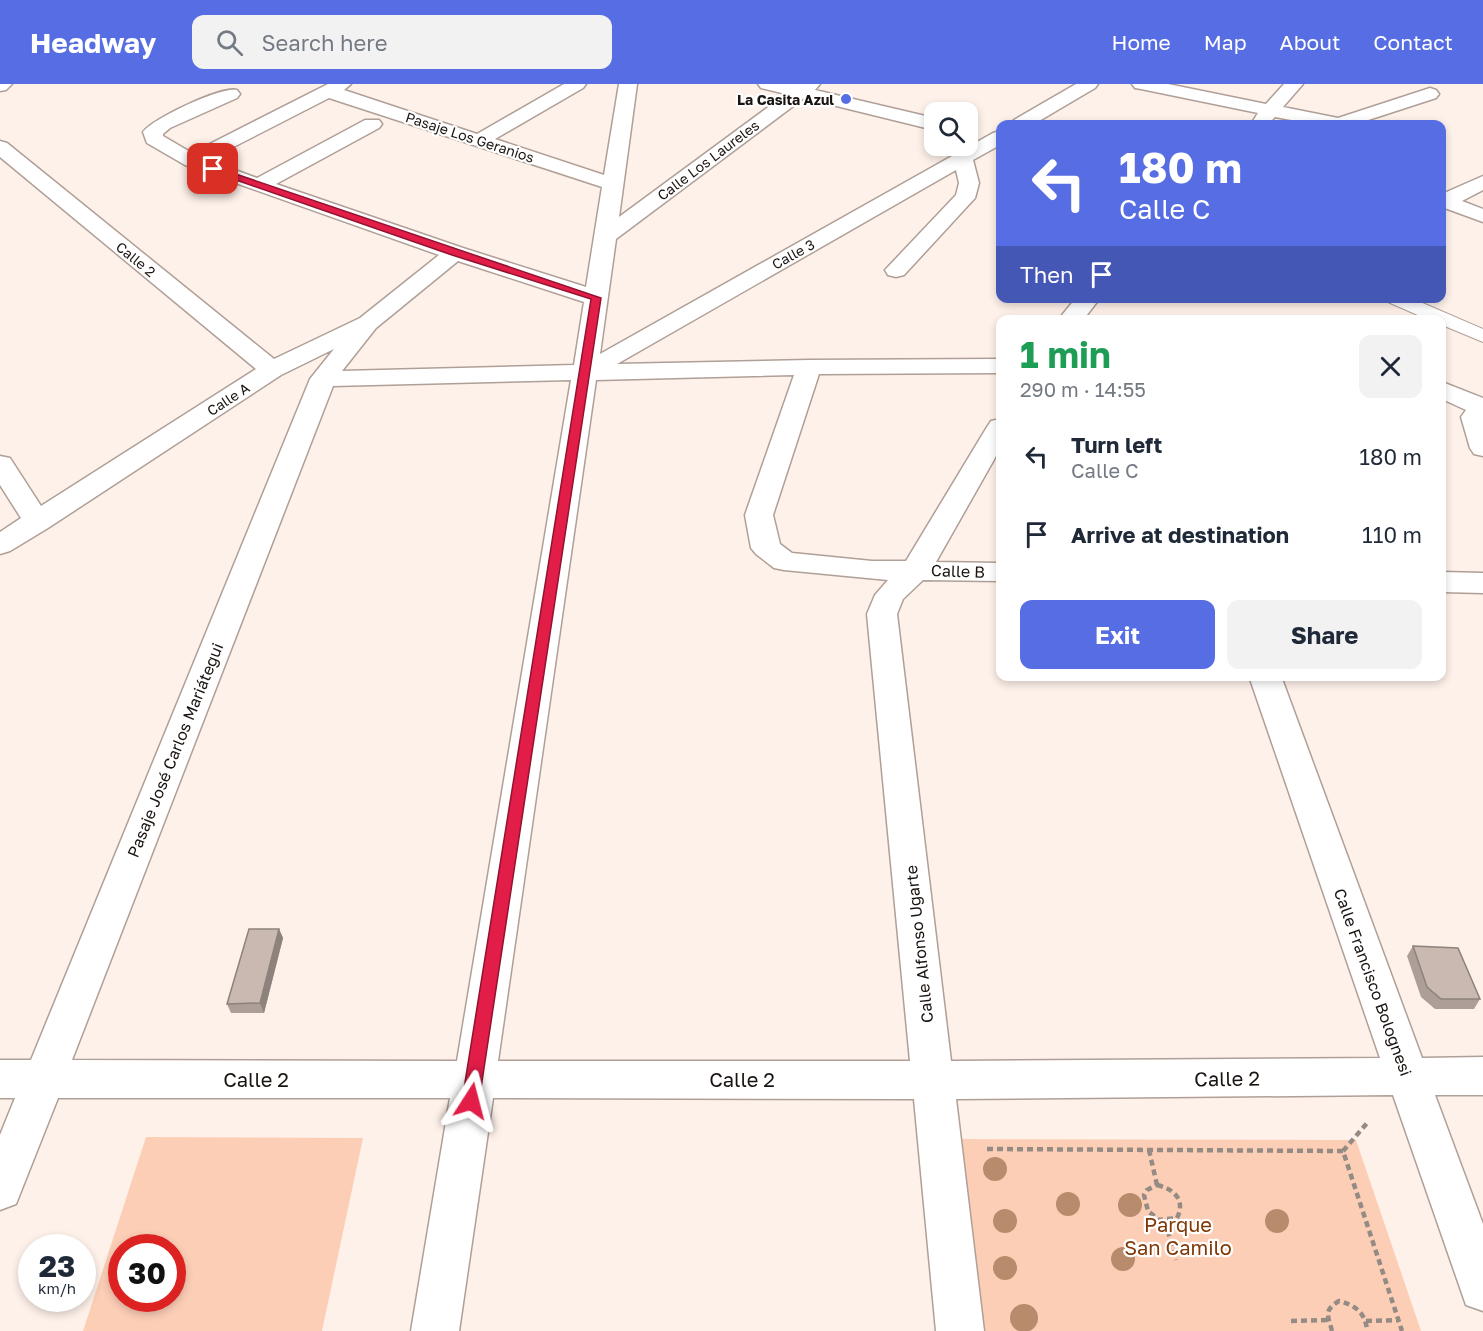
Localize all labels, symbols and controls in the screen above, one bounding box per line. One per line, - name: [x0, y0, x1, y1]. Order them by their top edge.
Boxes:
- search box: [192, 15, 612, 69]
- text: Headway: [30, 26, 156, 59]
- icon: search: [213, 26, 246, 59]
- text: Search here: [261, 29, 387, 56]
- text: Home: [1111, 29, 1171, 55]
- text: Map: [1204, 29, 1247, 55]
- text: About: [1280, 29, 1340, 55]
- text: Contact: [1373, 29, 1453, 55]
- place label: La Casita Azul: [737, 91, 834, 108]
- marker: La Casita Azul: [839, 92, 853, 106]
- map controls: [924, 102, 978, 156]
- button: search: [924, 102, 978, 156]
- street label: Pasaje Los Geranios: [404, 108, 536, 166]
- street label: Calle Los Laureles: [654, 116, 762, 204]
- text: 180 m: [1119, 142, 1242, 192]
- pin: [187, 143, 238, 194]
- icon: left: [1020, 144, 1098, 222]
- icon: arrive: [196, 152, 229, 185]
- text: Calle C: [1119, 193, 1210, 225]
- street label: Calle 3: [769, 235, 817, 273]
- street label: Calle 2: [113, 238, 159, 280]
- icon: arrive: [1085, 258, 1118, 291]
- text: Then: [1020, 261, 1073, 288]
- text: 1 min: [1020, 333, 1111, 376]
- button: close: [1359, 335, 1422, 398]
- text: 290 m · 14:55: [1020, 377, 1146, 401]
- street label: Calle A: [204, 379, 253, 419]
- text: Turn left: [1071, 431, 1162, 458]
- icon: left: [1020, 440, 1053, 473]
- text: 180 m: [1359, 443, 1422, 470]
- text: Calle C: [1071, 458, 1139, 482]
- icon: arrive: [1020, 518, 1053, 551]
- text: Arrive at destination: [1071, 521, 1289, 548]
- text: 110 m: [1362, 521, 1422, 548]
- street label: Calle B: [931, 560, 985, 582]
- button: Exit: [1020, 600, 1215, 669]
- button: Share: [1227, 600, 1422, 669]
- street label: Pasaje José Carlos Mariátegui: [123, 640, 227, 860]
- street label: Calle Alfonso Ugarte: [901, 864, 937, 1024]
- street label: Calle Francisco Bolognesi: [1330, 885, 1416, 1079]
- street label: Calle 2: [1194, 1065, 1260, 1091]
- street label: Calle 2: [223, 1067, 289, 1091]
- street label: Calle 2: [709, 1067, 775, 1091]
- position arrow: [439, 1069, 503, 1133]
- park label: Parque San Camilo: [1124, 1212, 1232, 1259]
- speed limit sign: 30: [108, 1234, 186, 1312]
- text: 23: [39, 1248, 75, 1284]
- text: km/h: [38, 1279, 76, 1297]

